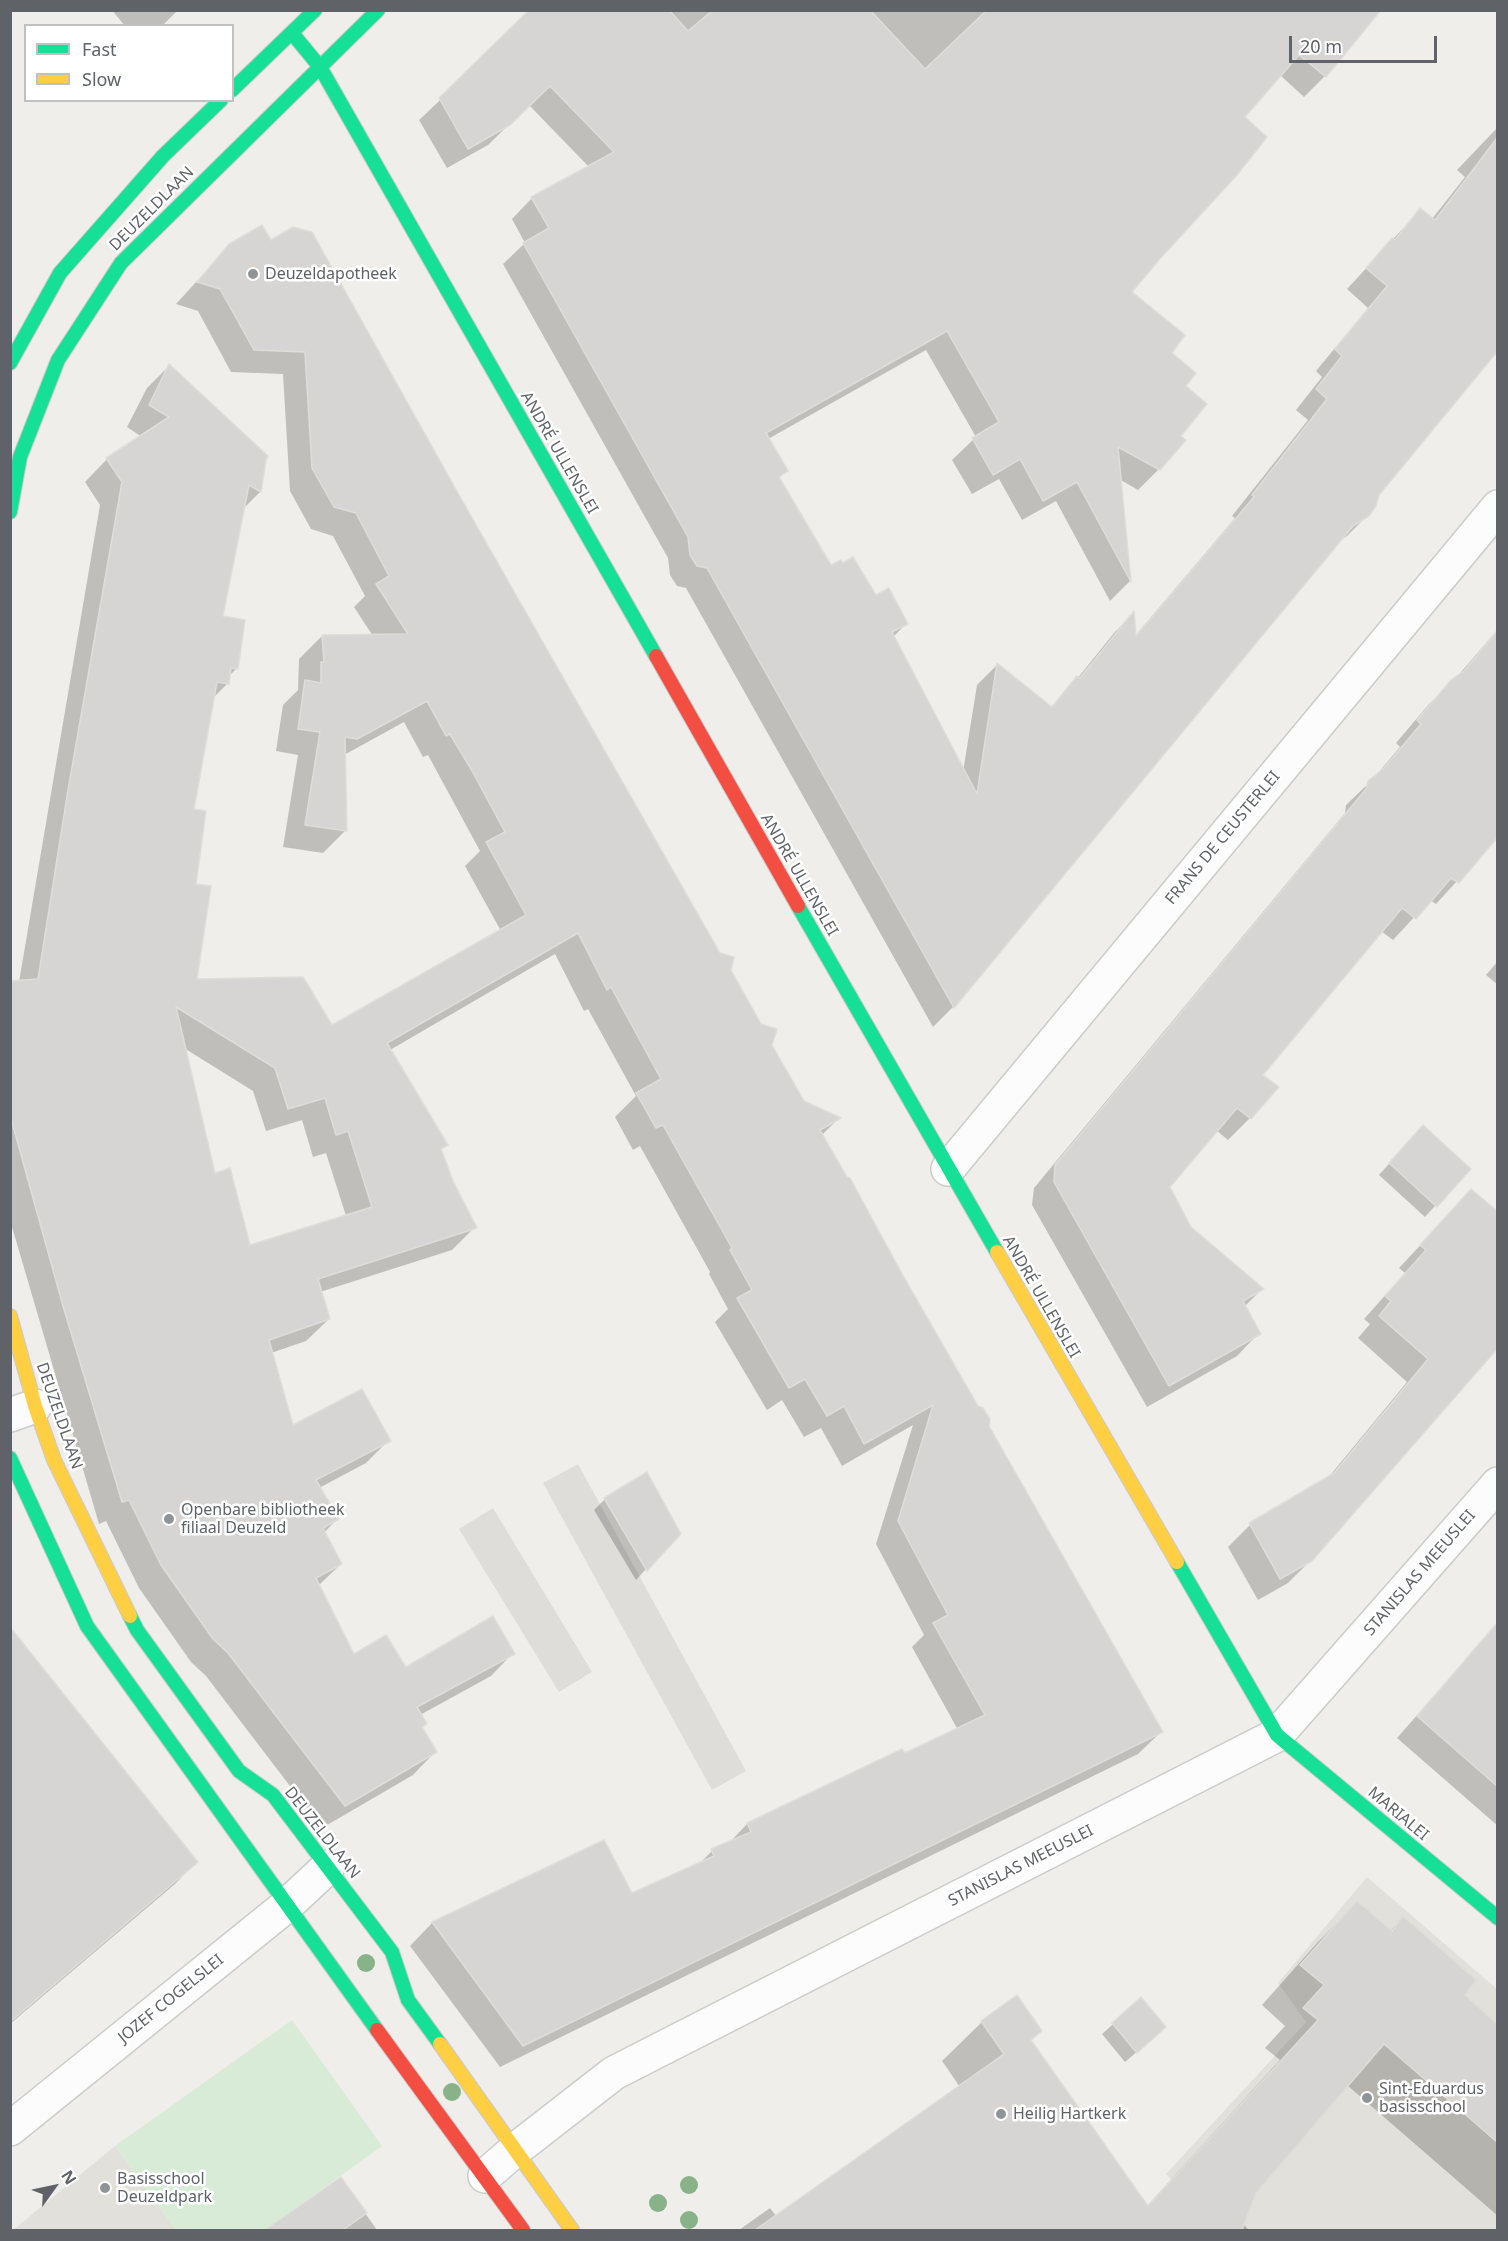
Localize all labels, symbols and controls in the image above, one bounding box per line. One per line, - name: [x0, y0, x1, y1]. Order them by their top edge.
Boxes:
- legend: [24, 24, 234, 102]
- scale bar: [1292, 24, 1440, 62]
- text: 20 m: [1300, 34, 1342, 58]
- text: Fast: [82, 37, 117, 61]
- text: Slow: [82, 67, 121, 91]
- street label: DEUZELDLAAN: [106, 163, 198, 255]
- place label: Deuzeldapotheek: [265, 264, 397, 284]
- marker: Deuzeldapotheek: [246, 267, 260, 281]
- street label: ANDRÉ ULLENSLEI: [516, 388, 602, 518]
- street label: FRANS DE CEUSTERLEI: [1162, 767, 1284, 909]
- street label: ANDRÉ ULLENSLEI: [756, 810, 842, 940]
- street label: ANDRÉ ULLENSLEI: [998, 1232, 1084, 1362]
- street label: DEUZELDLAAN: [32, 1360, 86, 1472]
- place label: Openbare bibliotheek filiaal Deuzeld: [181, 1500, 345, 1538]
- street label: STANISLAS MEEUSLEI: [1360, 1506, 1480, 1640]
- marker: Openbare bibliotheek filiaal Deuzeld: [162, 1512, 176, 1526]
- street label: DEUZELDLAAN: [280, 1783, 364, 1883]
- street label: MARIALEI: [1364, 1783, 1432, 1845]
- street label: STANISLAS MEEUSLEI: [945, 1821, 1097, 1911]
- street label: JOZEF COGELSLEI: [114, 1951, 228, 2047]
- place label: Sint-Eduardus basisschool: [1379, 2079, 1484, 2117]
- marker: Sint-Eduardus basisschool: [1360, 2091, 1374, 2105]
- place label: Heilig Hartkerk: [1013, 2104, 1126, 2124]
- marker: Heilig Hartkerk: [994, 2107, 1008, 2121]
- north arrow: [24, 2157, 84, 2217]
- text: N: [56, 2166, 82, 2189]
- place label: Basisschool Deuzeldpark: [117, 2169, 212, 2207]
- marker: Basisschool Deuzeldpark: [98, 2181, 112, 2195]

